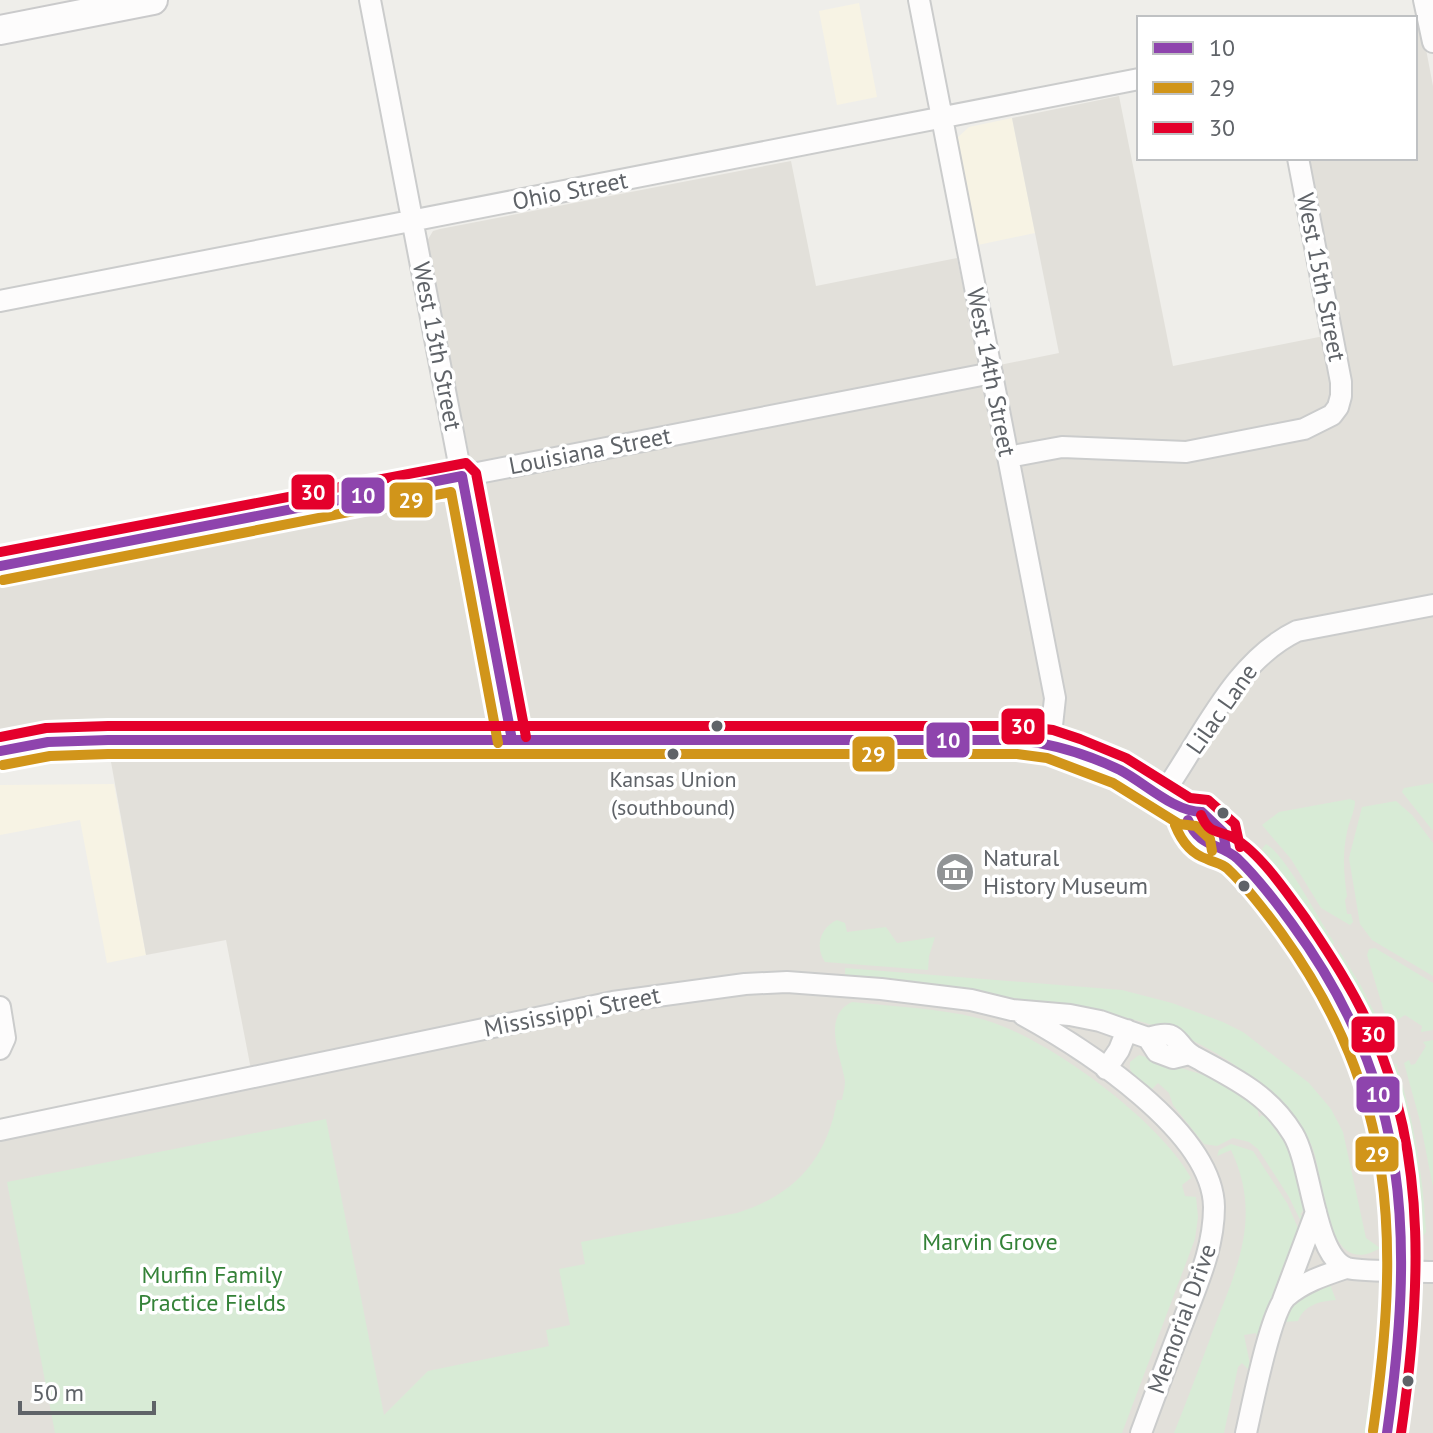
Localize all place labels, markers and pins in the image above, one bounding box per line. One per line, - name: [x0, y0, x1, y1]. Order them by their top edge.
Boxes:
- unlabelled marker: [709, 718, 725, 734]
- marker: Kansas Union (southbound): [665, 746, 681, 762]
- place label: Kansas Union (southbound): [609, 765, 737, 821]
- unlabelled marker: [1215, 805, 1231, 821]
- place label: Natural History Museum: [983, 842, 1148, 901]
- museum icon: Natural History Museum: [934, 851, 976, 893]
- unlabelled marker: [1236, 878, 1252, 894]
- unlabelled marker: [1400, 1373, 1416, 1389]

